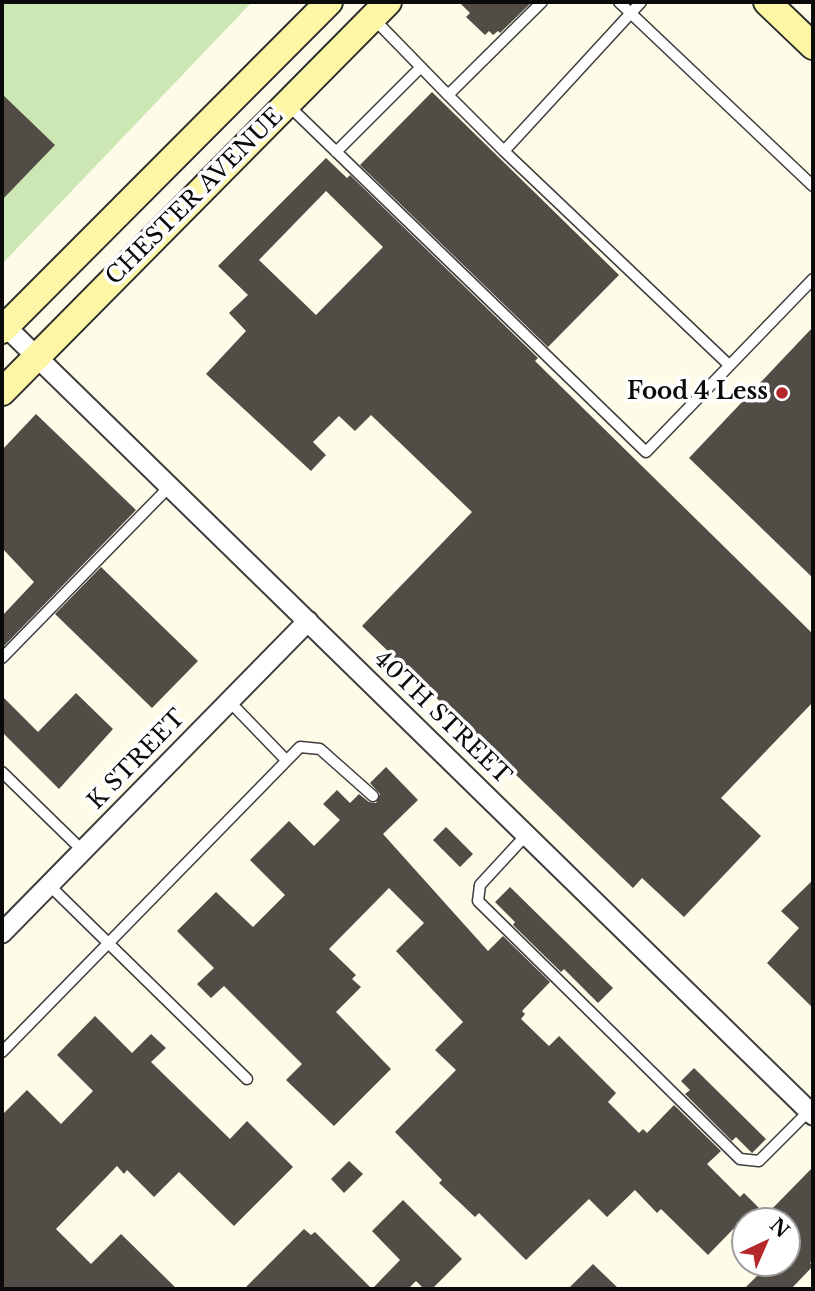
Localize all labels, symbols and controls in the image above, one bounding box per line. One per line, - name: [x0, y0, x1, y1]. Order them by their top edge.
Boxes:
- street label: CHESTER AVENUE: [101, 103, 289, 291]
- place label: Food 4 Less: [627, 379, 768, 407]
- marker: Food 4 Less: [774, 385, 790, 401]
- street label: 40TH STREET: [368, 646, 516, 790]
- street label: K STREET: [83, 705, 191, 815]
- north arrow: [731, 1207, 801, 1277]
- text: N: [765, 1213, 794, 1242]

